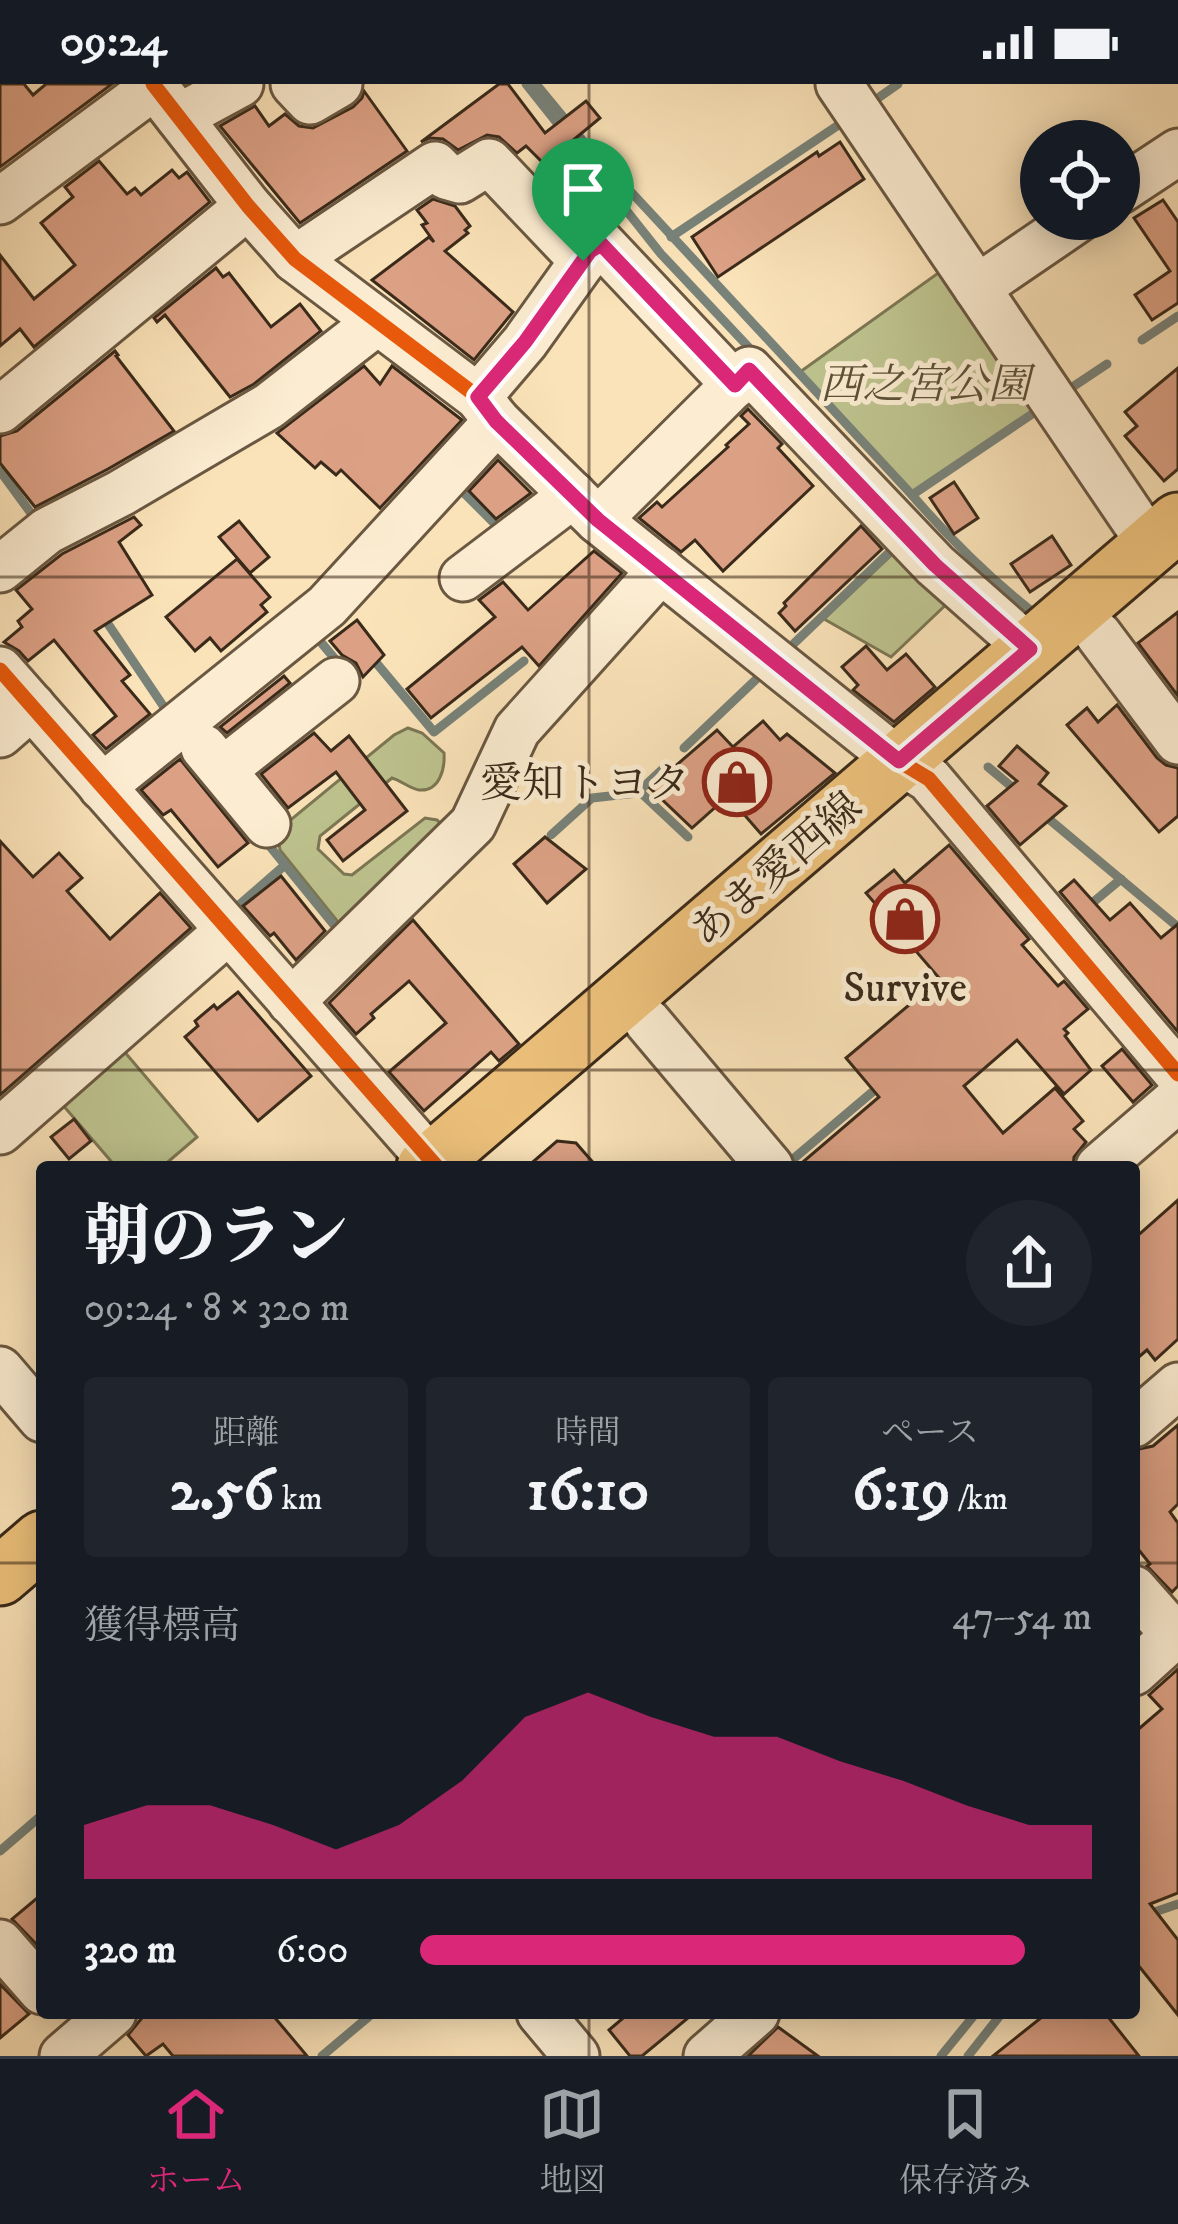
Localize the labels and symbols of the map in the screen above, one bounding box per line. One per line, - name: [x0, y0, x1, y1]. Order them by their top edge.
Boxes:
- pin: [532, 138, 634, 261]
- park label: 西之宮公園: [820, 360, 1036, 412]
- shop icon: 愛知トヨタ: [702, 747, 772, 817]
- place label: 愛知トヨタ: [480, 759, 690, 811]
- street label: あま愛西線: [681, 782, 873, 959]
- shop icon: Survive: [870, 884, 940, 954]
- place label: Survive: [843, 963, 967, 1015]

